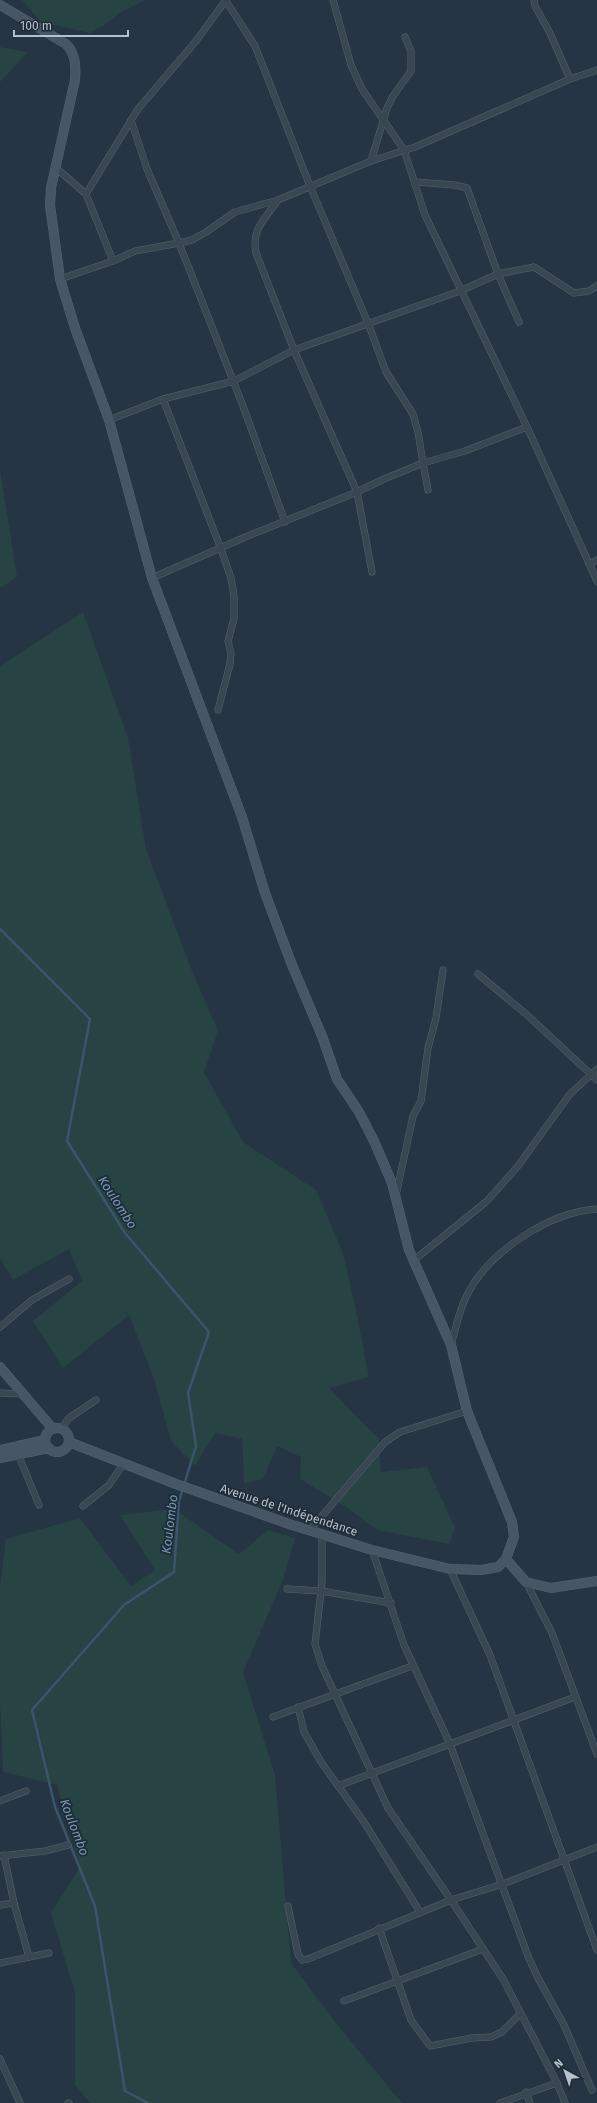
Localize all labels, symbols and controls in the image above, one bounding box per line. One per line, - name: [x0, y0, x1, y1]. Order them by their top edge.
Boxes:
- scale bar: [14, 12, 128, 38]
- text: 100 m: [20, 19, 52, 33]
- water label: Koulombo: [95, 1173, 140, 1231]
- street label: Avenue de l'Indépendance: [219, 1481, 359, 1539]
- water label: Koulombo: [158, 1494, 181, 1555]
- water label: Koulombo: [57, 1797, 92, 1858]
- north arrow: [545, 2051, 585, 2091]
- text: N: [552, 2056, 566, 2071]

